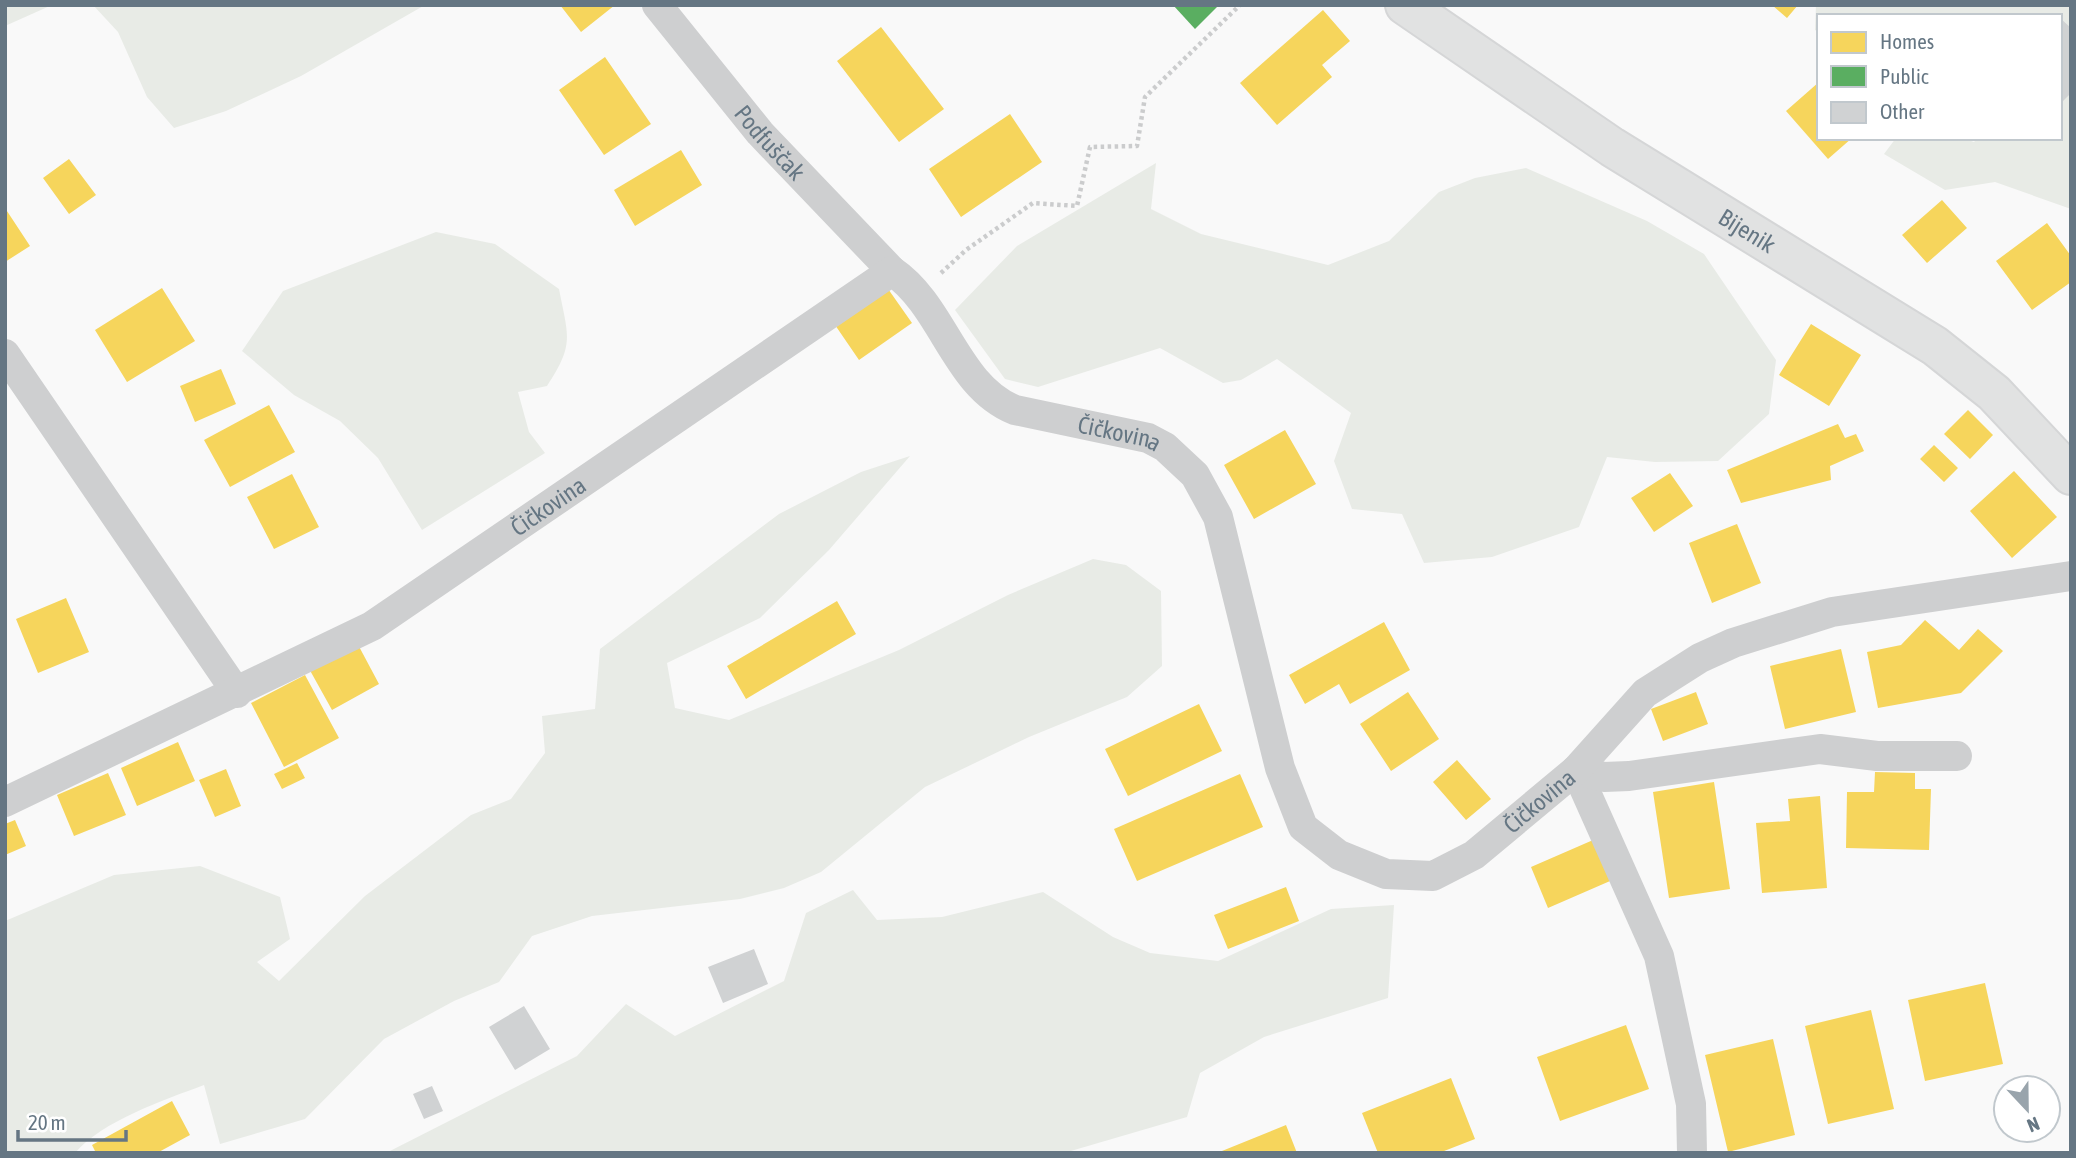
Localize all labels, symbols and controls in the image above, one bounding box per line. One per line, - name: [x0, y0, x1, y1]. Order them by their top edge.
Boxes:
- legend: [1817, 14, 2062, 140]
- text: Homes: [1880, 29, 1934, 53]
- text: Public: [1880, 64, 1929, 88]
- text: Other: [1880, 99, 1925, 123]
- street label: Podfuščak: [729, 100, 811, 186]
- street label: Bijenik: [1714, 203, 1781, 258]
- street label: Čičkovina: [1076, 410, 1166, 456]
- street label: Čičkovina: [505, 471, 590, 541]
- street label: Čičkovina: [1498, 763, 1580, 838]
- north arrow: [1992, 1074, 2062, 1144]
- scale bar: [18, 1098, 126, 1142]
- text: 20 m: [28, 1110, 66, 1134]
- text: N: [2024, 1112, 2043, 1137]

